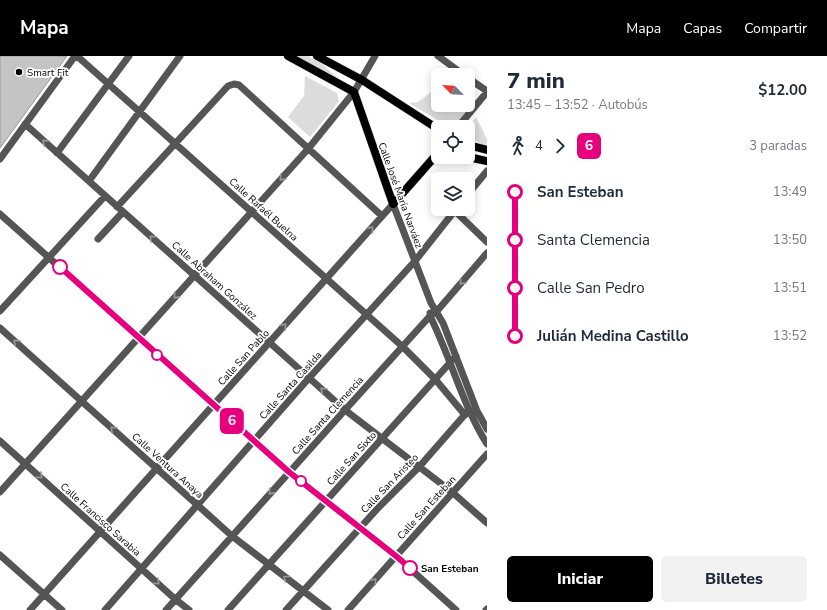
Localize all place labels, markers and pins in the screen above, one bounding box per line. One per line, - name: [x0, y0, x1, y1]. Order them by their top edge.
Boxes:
- place label: Smart Fit: [27, 66, 69, 80]
- marker: Smart Fit: [14, 67, 24, 77]
- unlabelled marker: [52, 259, 68, 275]
- unlabelled marker: [151, 349, 163, 361]
- unlabelled marker: [295, 475, 307, 487]
- marker: San Esteban: [402, 560, 418, 576]
- place label: San Esteban: [421, 562, 479, 576]

